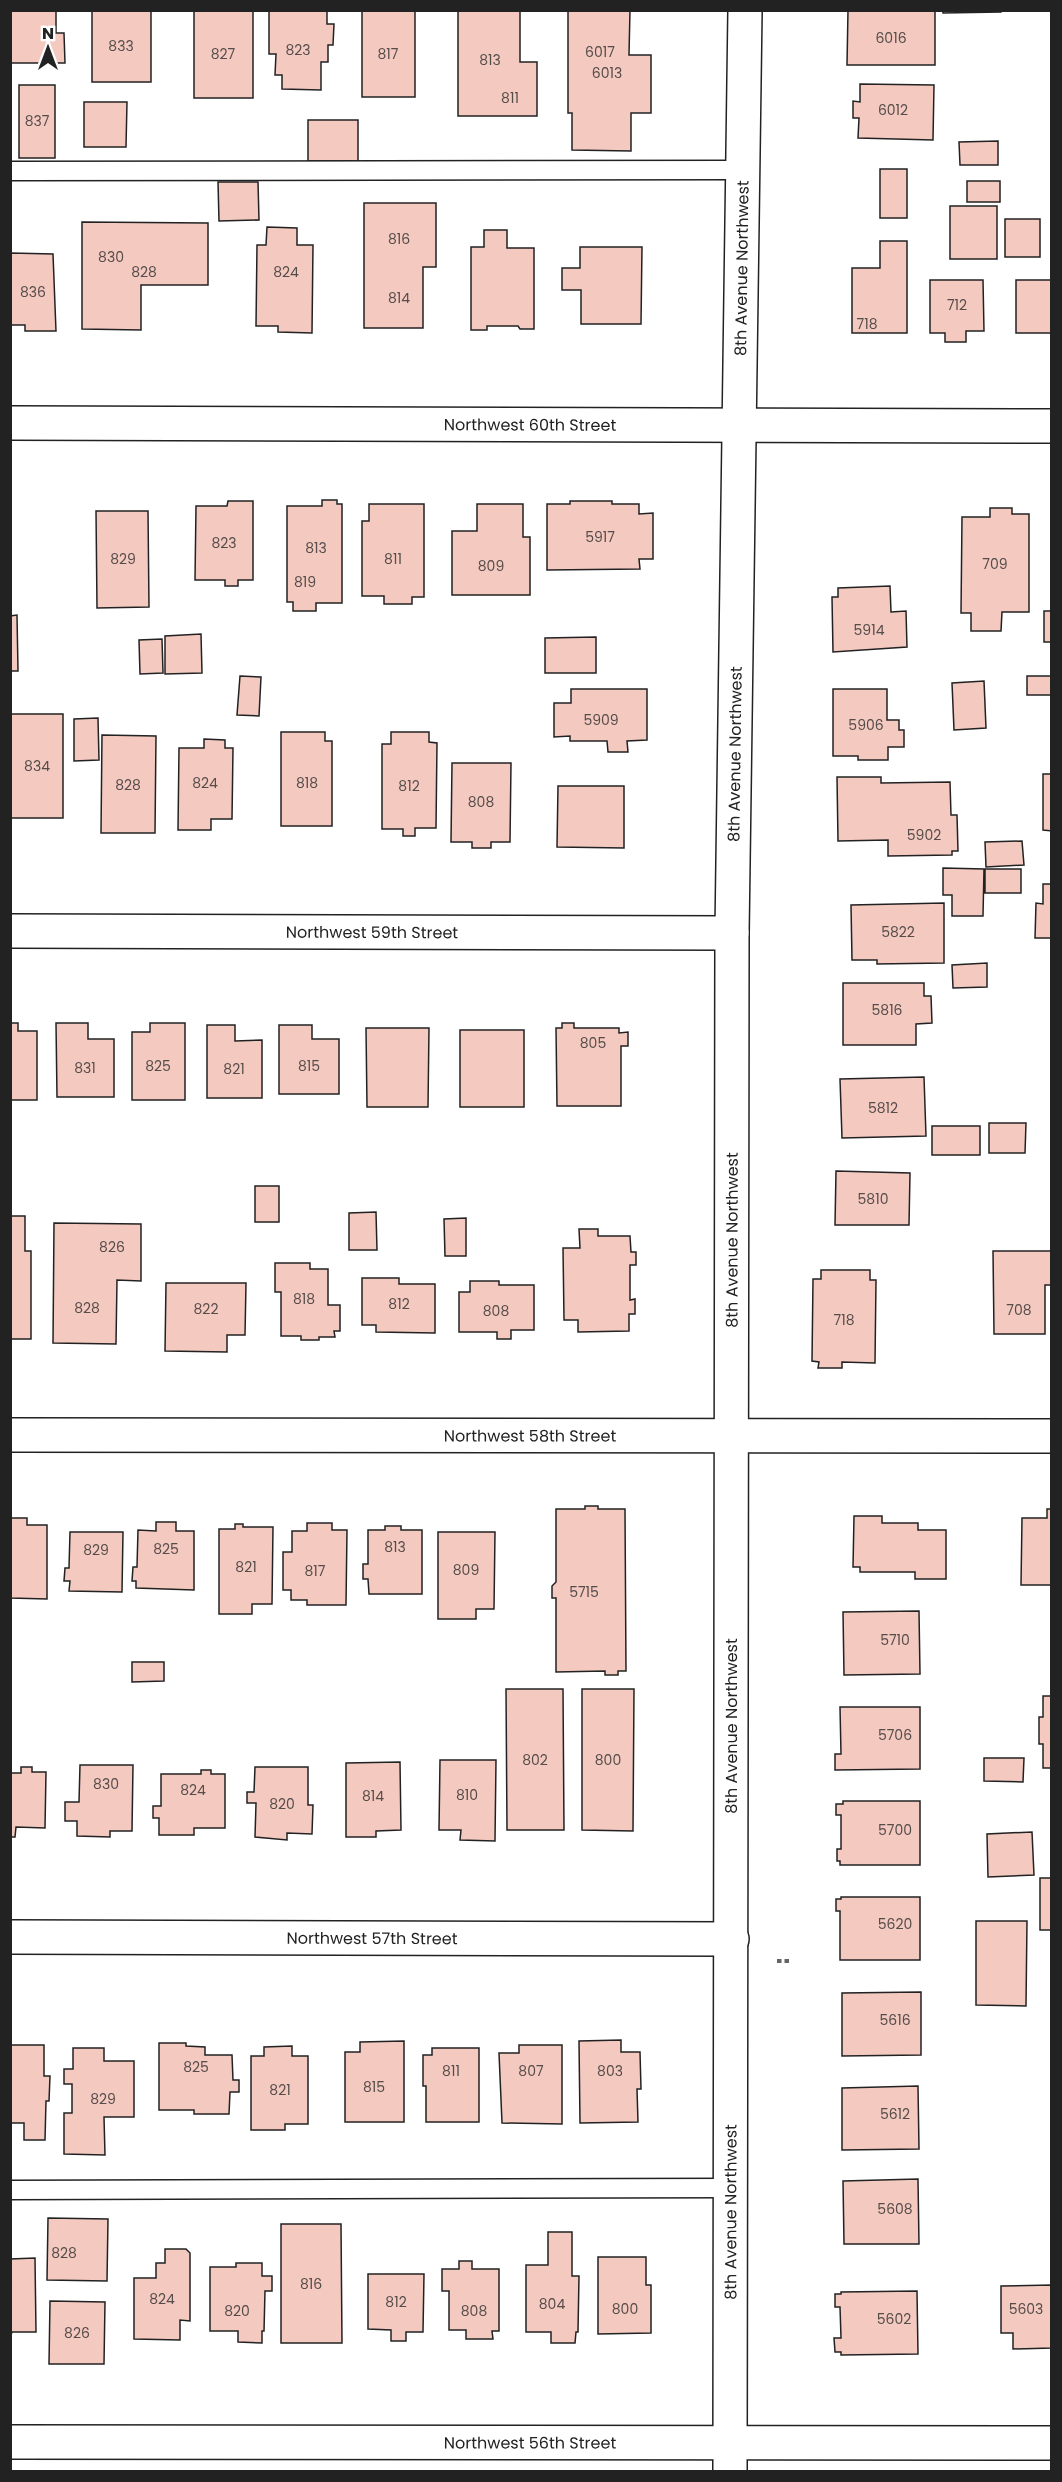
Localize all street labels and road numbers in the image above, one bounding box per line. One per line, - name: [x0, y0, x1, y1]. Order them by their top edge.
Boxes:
- street label: 8th Avenue Northwest: [729, 180, 754, 356]
- street label: Northwest 60th Street: [444, 413, 616, 436]
- street label: 8th Avenue Northwest: [722, 666, 747, 842]
- street label: Northwest 59th Street: [286, 920, 458, 944]
- street label: 8th Avenue Northwest: [720, 1152, 743, 1328]
- street label: Northwest 58th Street: [444, 1424, 616, 1447]
- street label: 8th Avenue Northwest: [719, 1638, 743, 1814]
- street label: Northwest 57th Street: [286, 1926, 458, 1950]
- street label: 8th Avenue Northwest: [719, 2124, 742, 2300]
- street label: Northwest 56th Street: [444, 2431, 616, 2454]

